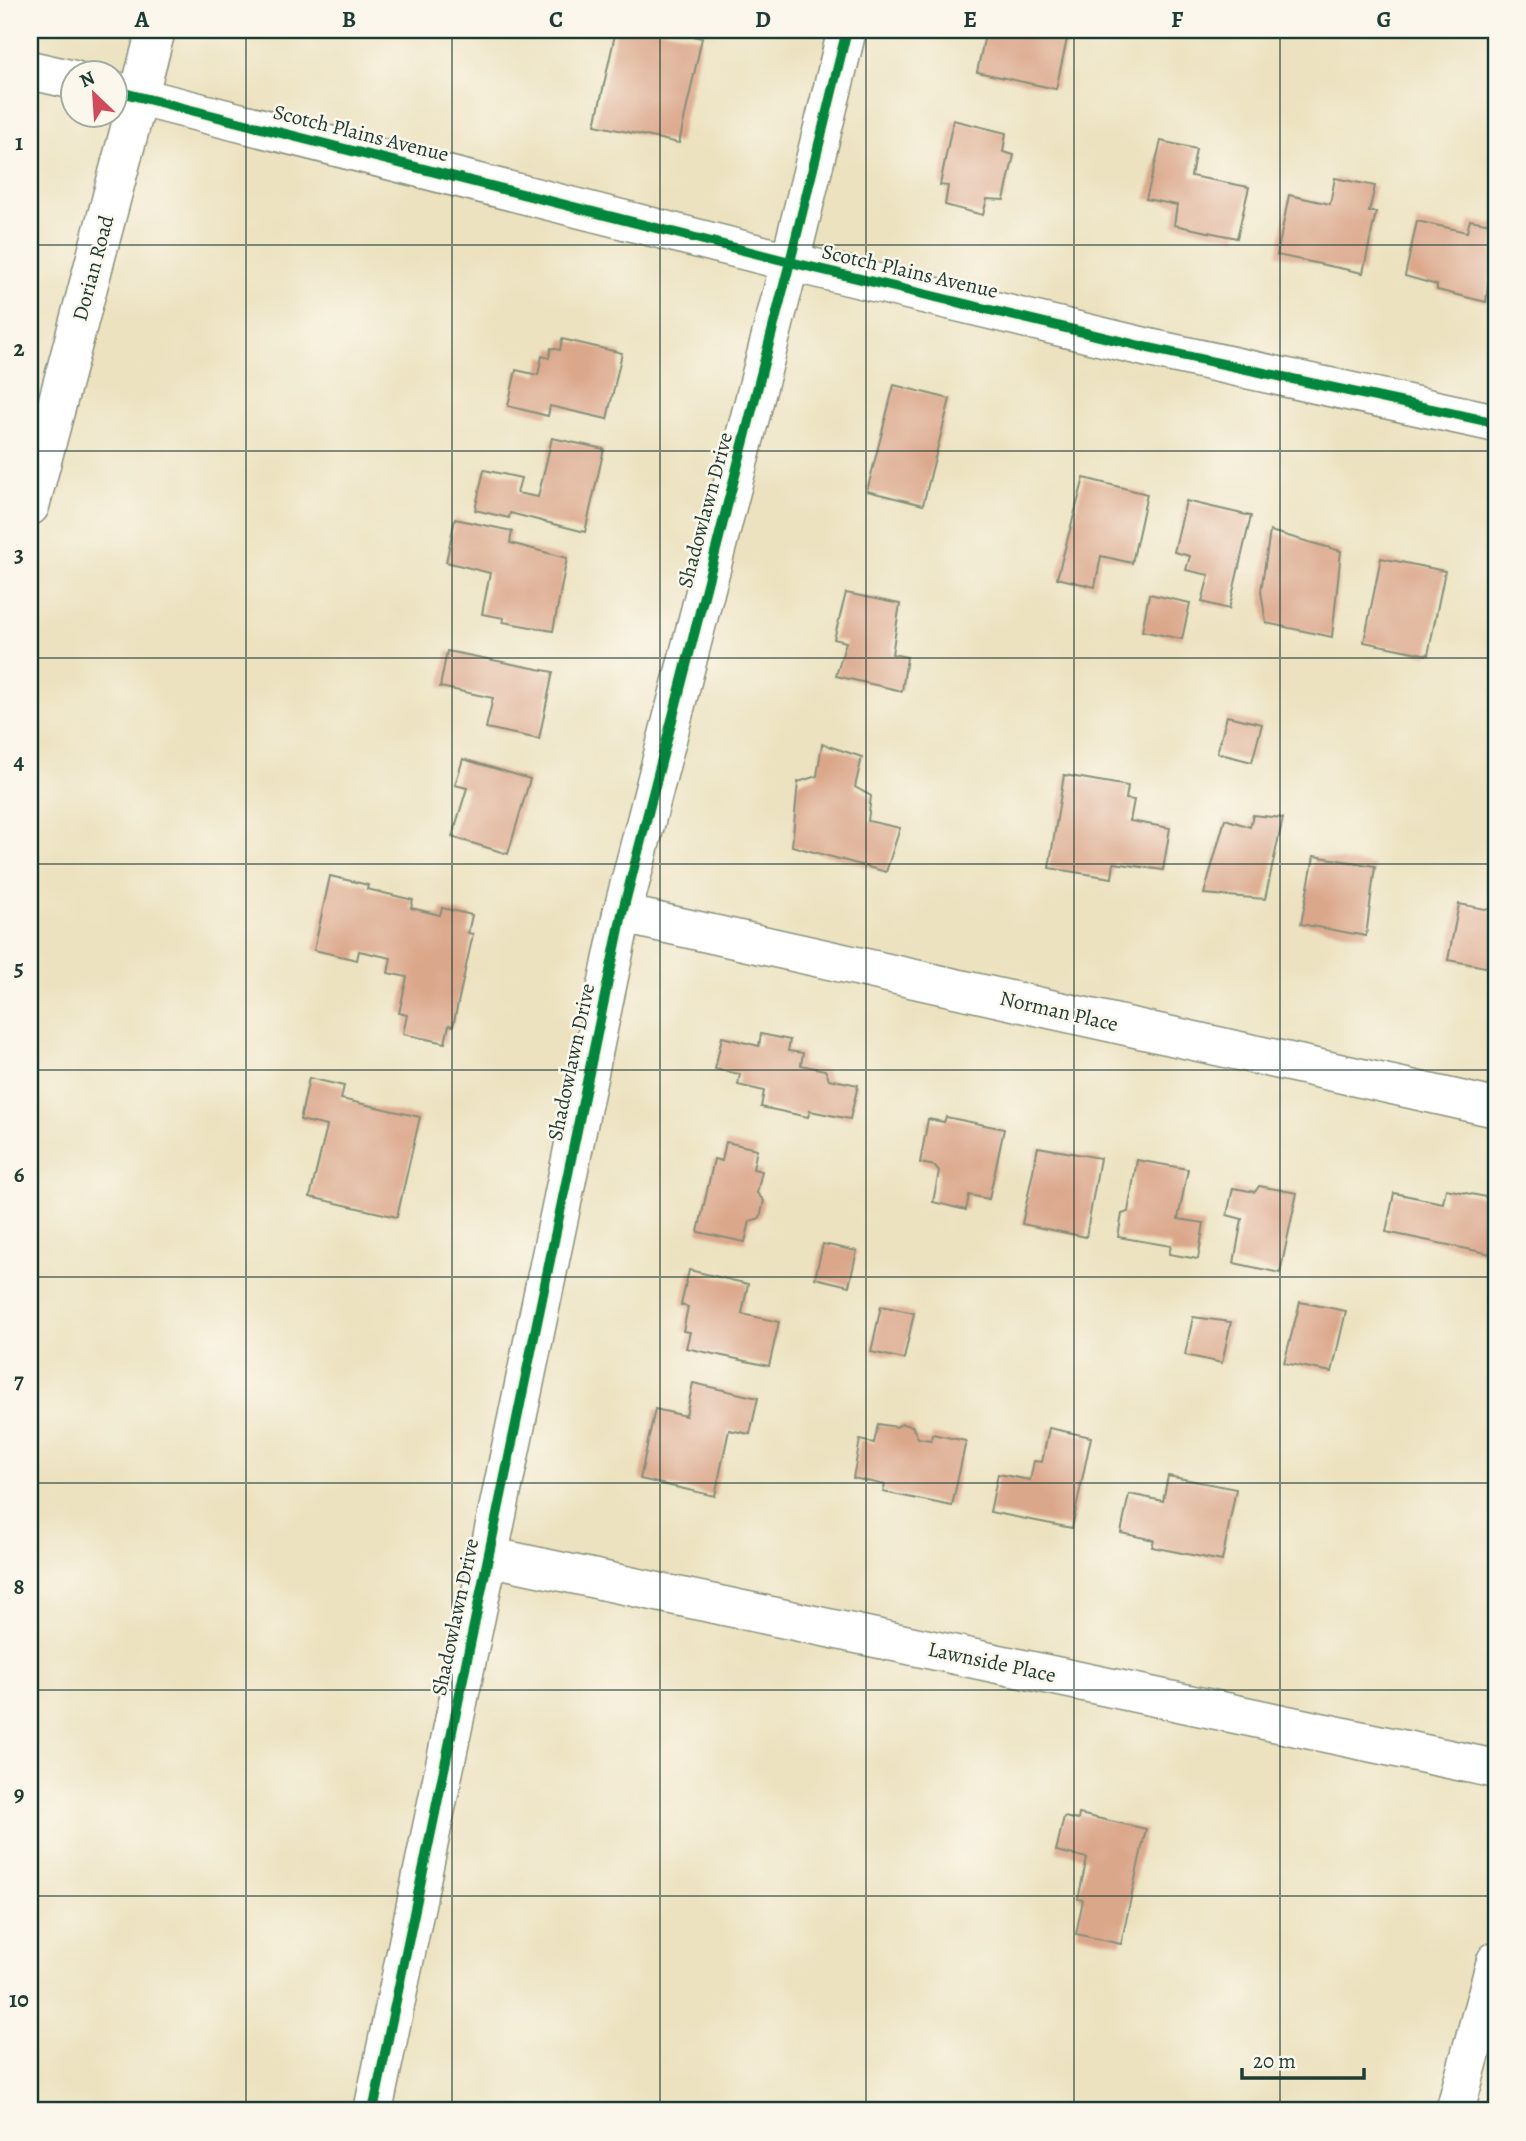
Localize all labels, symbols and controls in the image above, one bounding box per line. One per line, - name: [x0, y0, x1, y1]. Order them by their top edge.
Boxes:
- text: A: [134, 4, 150, 35]
- text: B: [342, 4, 356, 35]
- text: C: [549, 4, 563, 35]
- text: D: [755, 4, 771, 35]
- text: E: [963, 4, 977, 35]
- text: F: [1171, 4, 1184, 35]
- text: G: [1376, 4, 1392, 35]
- north arrow: [60, 60, 130, 130]
- text: N: [75, 65, 99, 94]
- street label: Scotch Plains Avenue: [270, 98, 452, 168]
- text: 1: [15, 127, 23, 158]
- street label: Dorian Road: [65, 211, 121, 324]
- street label: Scotch Plains Avenue: [819, 237, 1001, 305]
- text: 2: [13, 333, 25, 364]
- street label: Shadowlawn Drive: [671, 429, 739, 591]
- text: 3: [14, 539, 24, 570]
- text: 4: [14, 746, 25, 777]
- text: 5: [14, 952, 24, 983]
- street label: Shadowlawn Drive: [541, 981, 601, 1143]
- street label: Norman Place: [997, 984, 1121, 1038]
- text: 6: [14, 1159, 25, 1190]
- text: 7: [14, 1365, 24, 1396]
- street label: Shadowlawn Drive: [425, 1536, 485, 1698]
- text: 8: [13, 1571, 25, 1602]
- street label: Lawnside Place: [925, 1635, 1059, 1689]
- text: 9: [14, 1778, 24, 1809]
- text: 10: [9, 1984, 29, 2015]
- scale bar: [1242, 2036, 1365, 2080]
- text: 20 m: [1253, 2047, 1296, 2075]

